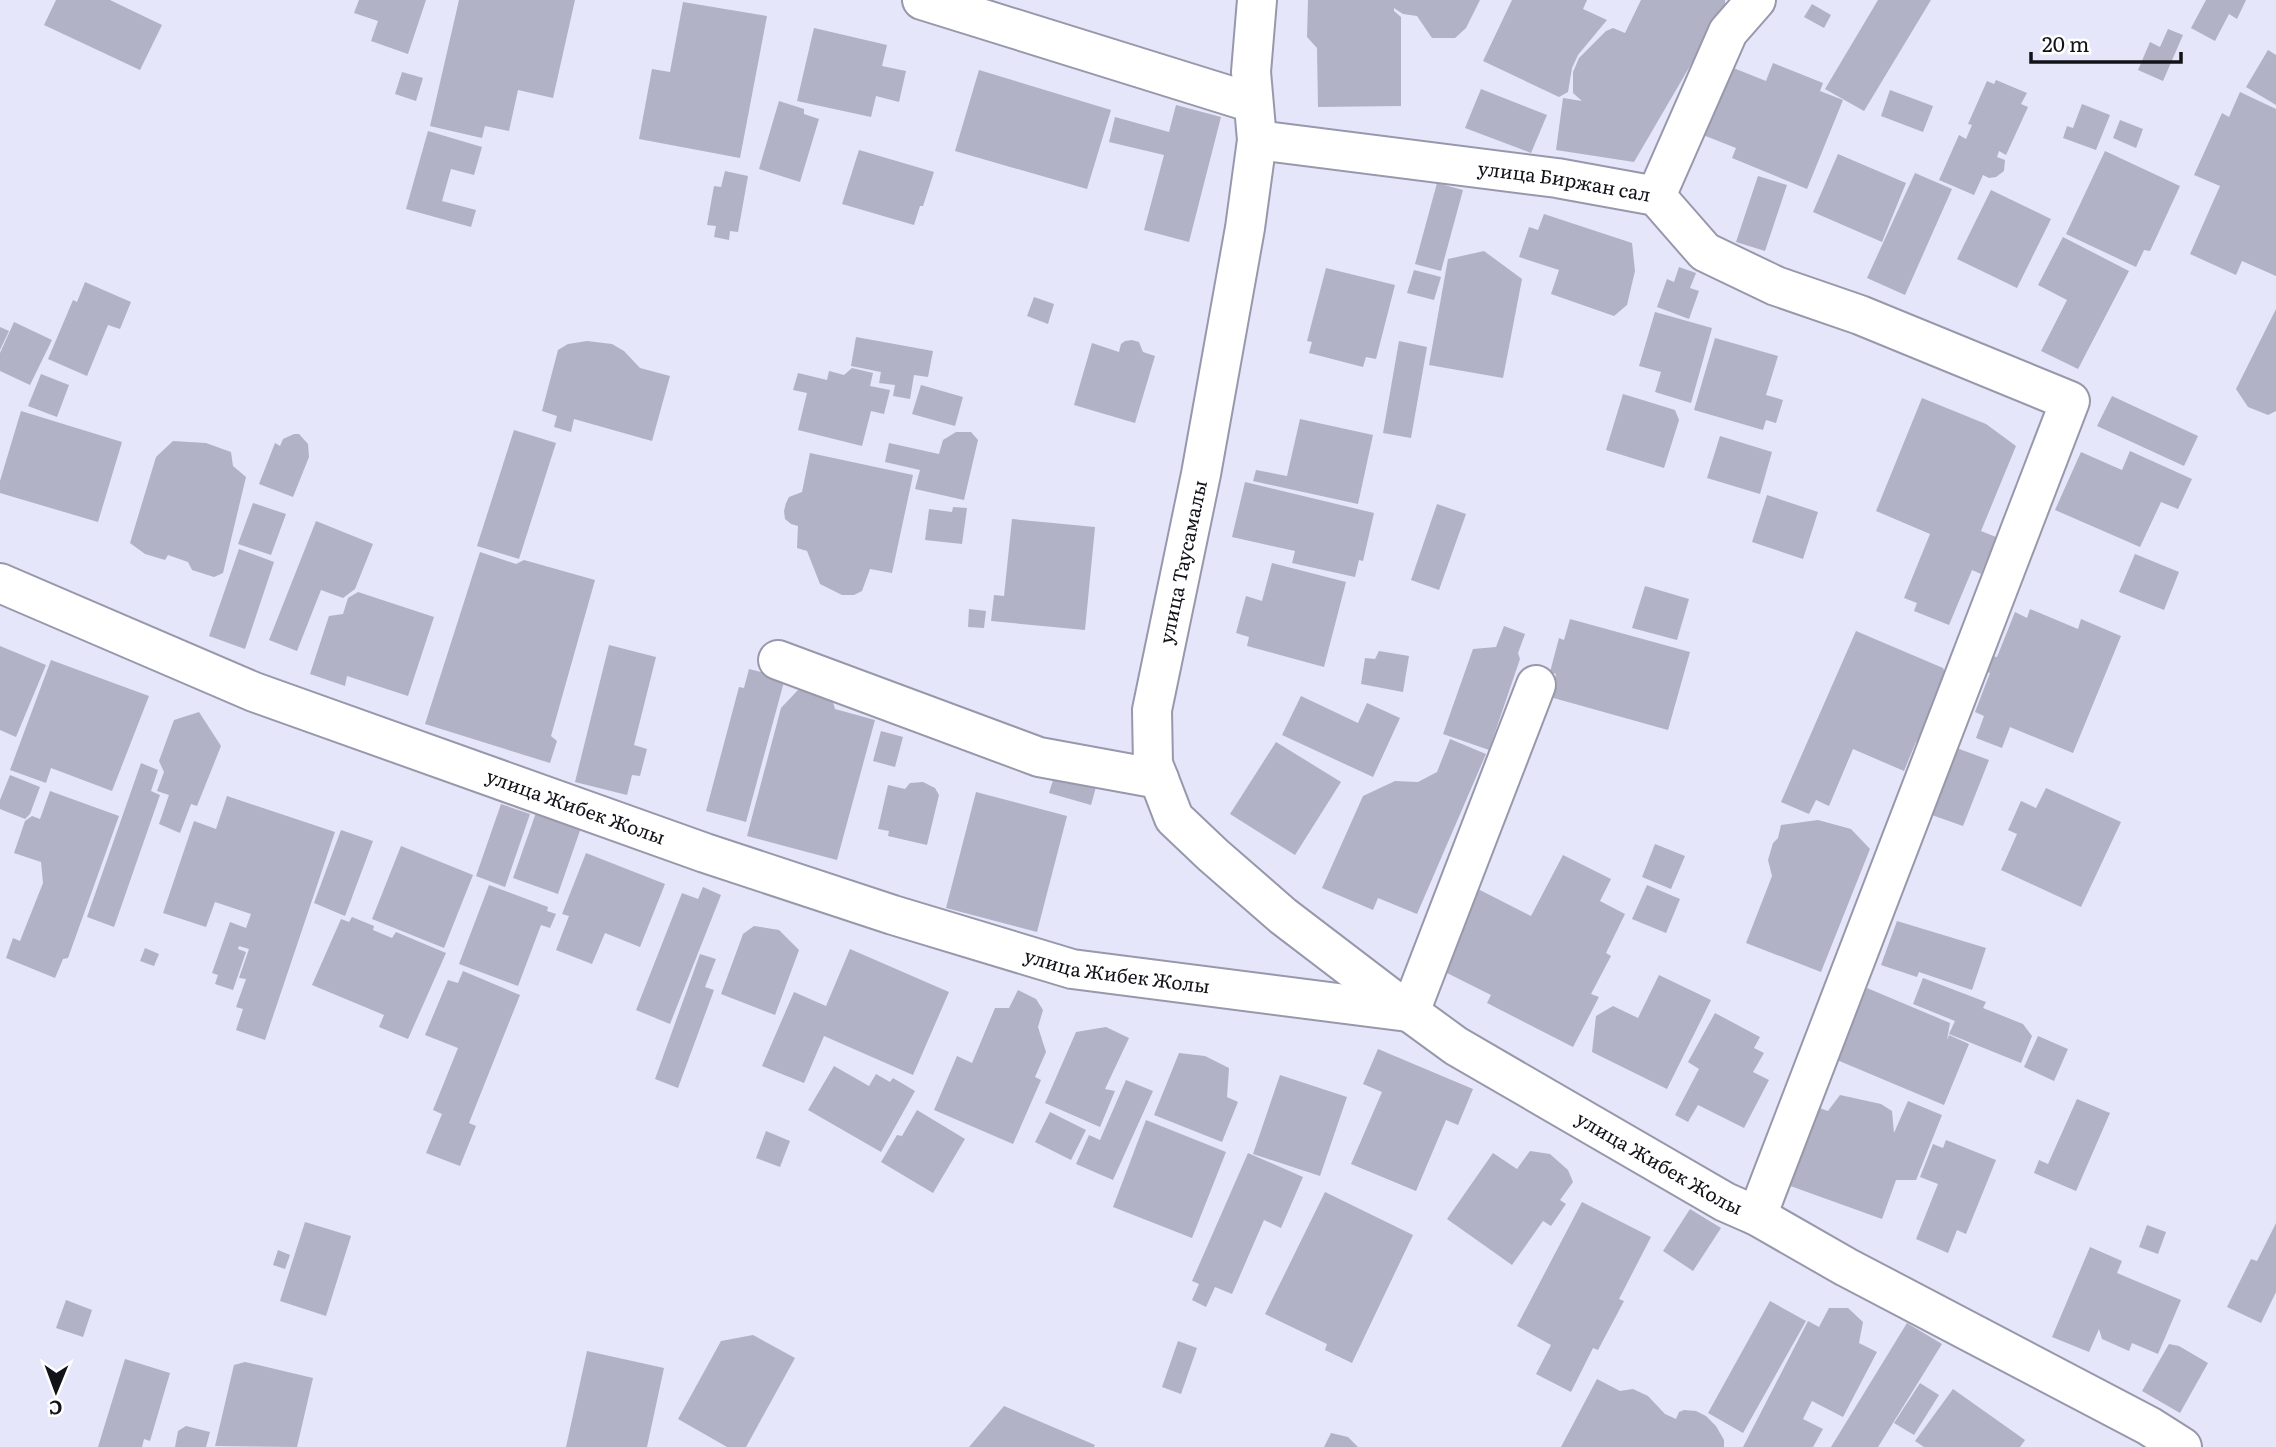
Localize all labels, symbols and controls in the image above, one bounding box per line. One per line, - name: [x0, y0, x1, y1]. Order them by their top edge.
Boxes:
- scale bar: [2031, 21, 2182, 65]
- text: 20 m: [2042, 27, 2089, 58]
- street label: улица Биржан сал: [1476, 153, 1653, 208]
- street label: улица Таусамалы: [1151, 477, 1213, 646]
- street label: улица Жибек Жолы: [483, 761, 669, 851]
- street label: улица Жибек Жолы: [1021, 940, 1212, 1000]
- street label: улица Жибек Жолы: [1571, 1104, 1747, 1221]
- north arrow: [21, 1356, 91, 1426]
- text: С: [49, 1395, 63, 1423]

